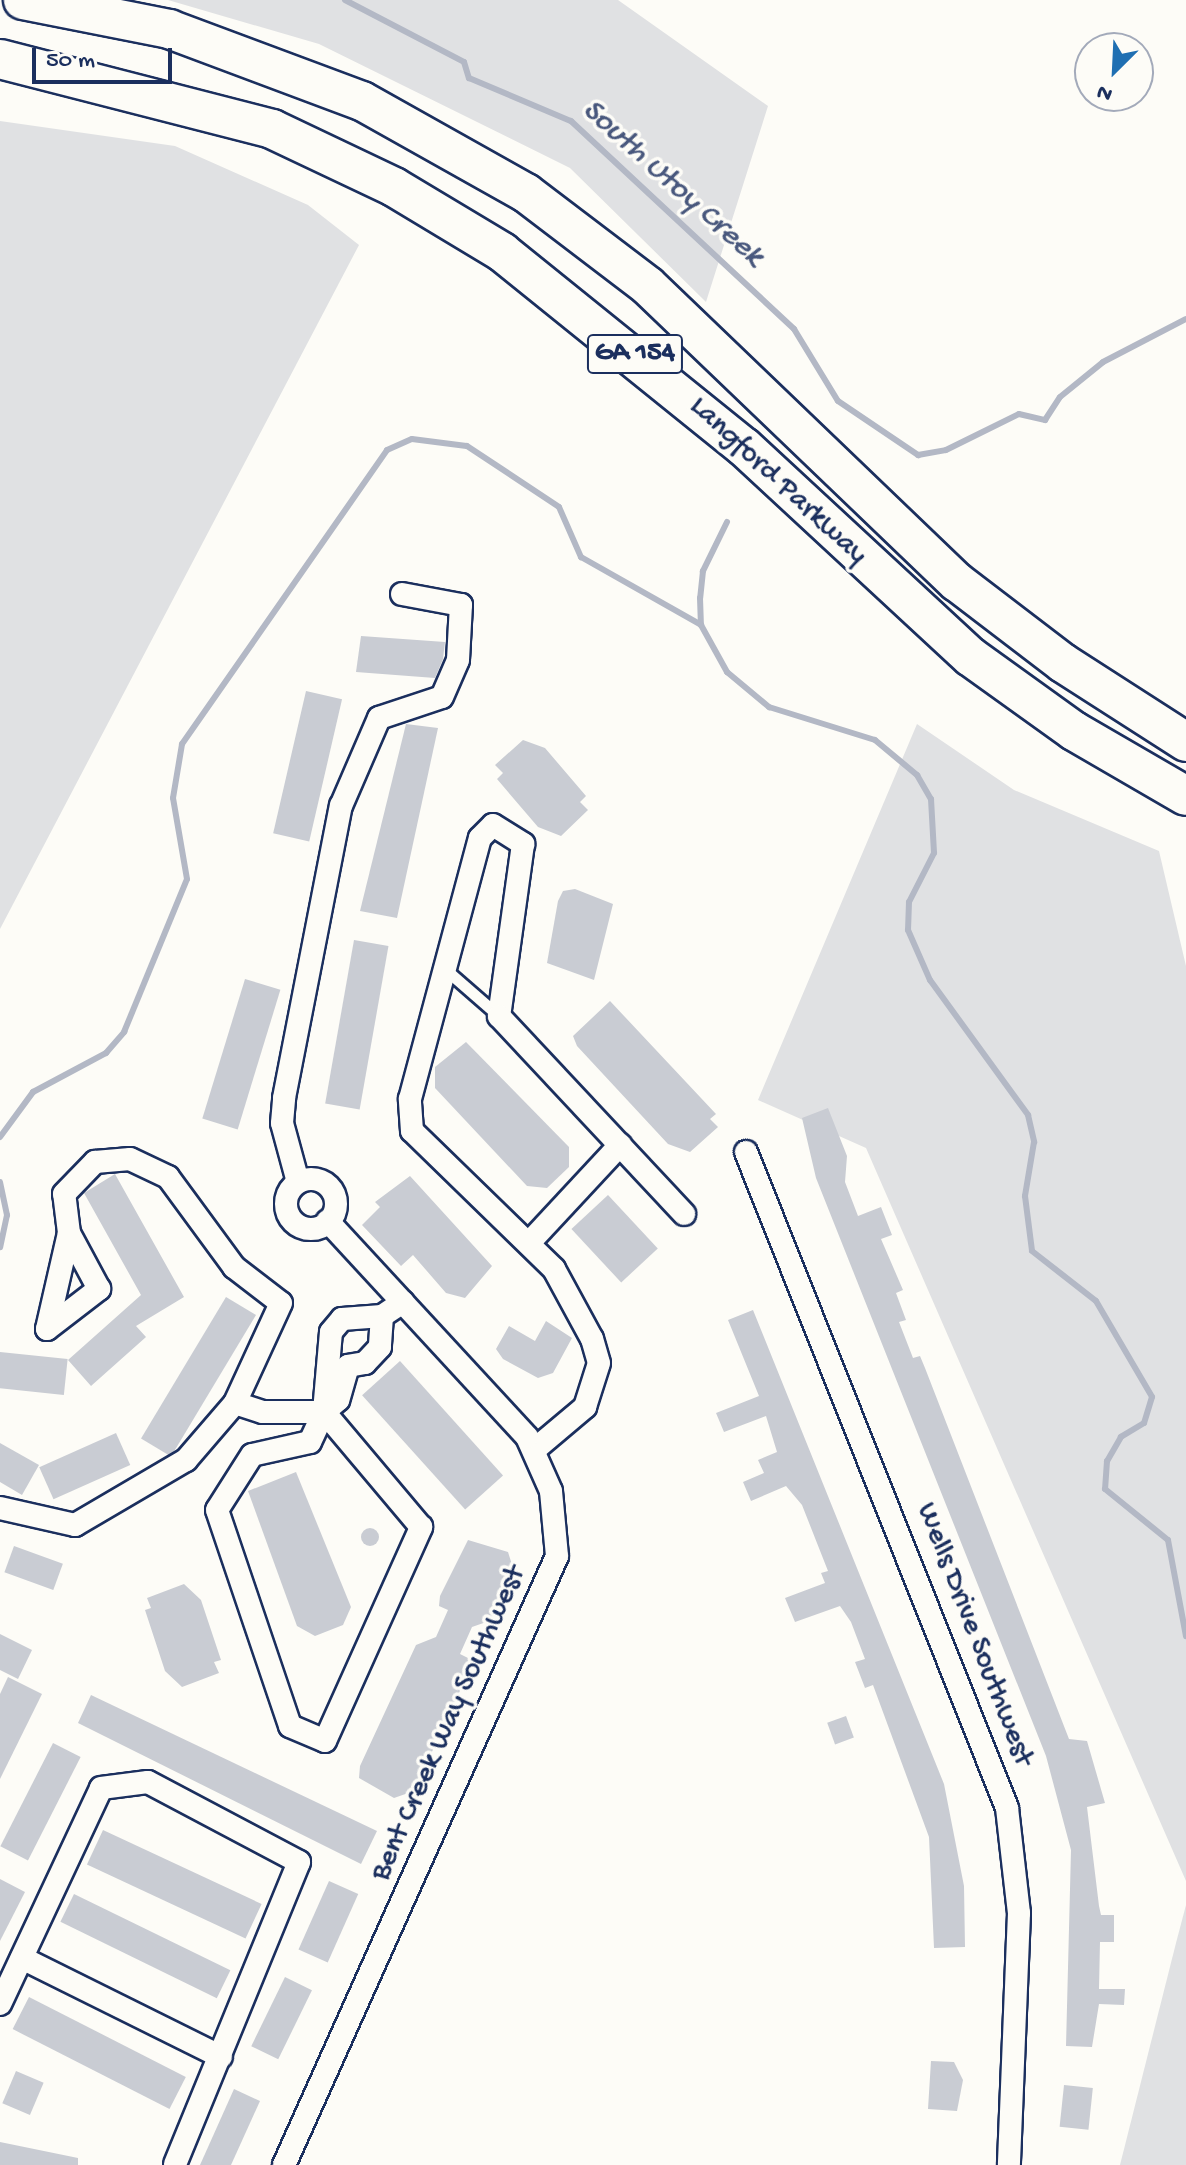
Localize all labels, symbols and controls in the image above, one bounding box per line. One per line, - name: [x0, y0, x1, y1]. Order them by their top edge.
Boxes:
- scale bar: [36, 32, 176, 82]
- north arrow: [1074, 32, 1154, 112]
- text: 50 m: [46, 47, 95, 76]
- text: N: [1093, 77, 1117, 107]
- water label: South Utoy Creek: [573, 92, 771, 276]
- road number: GA 154: [585, 330, 685, 378]
- street label: Langford Parkway: [680, 390, 874, 574]
- street label: Wells Drive Southwest: [906, 1498, 1040, 1772]
- street label: Bent Creek Way Southwest: [364, 1561, 536, 1887]

